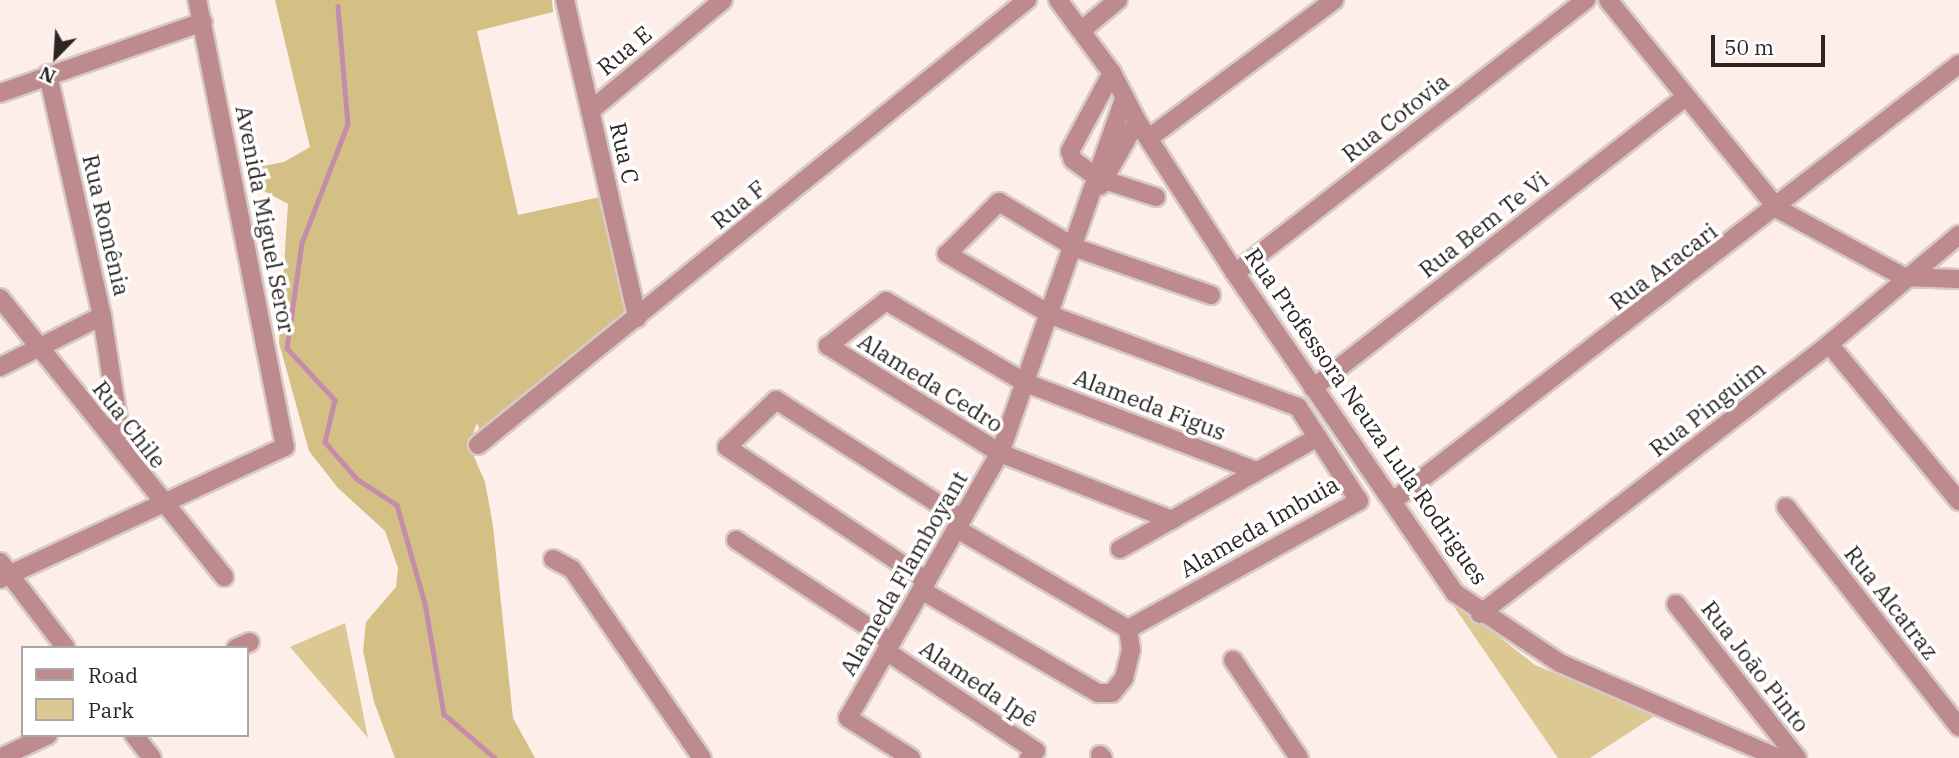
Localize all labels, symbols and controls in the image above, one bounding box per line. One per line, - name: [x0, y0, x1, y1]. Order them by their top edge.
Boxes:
- street label: Rua E: [591, 19, 657, 81]
- north arrow: [21, 21, 91, 91]
- scale bar: [1714, 21, 1828, 65]
- text: 50 m: [1724, 33, 1774, 61]
- text: N: [36, 61, 59, 89]
- street label: Rua Cotovia: [1336, 67, 1454, 167]
- street label: Avenida Miguel Seror: [230, 103, 302, 335]
- street label: Rua C: [605, 119, 645, 187]
- street label: Rua Romênia: [77, 152, 137, 298]
- street label: Rua Bem Te Vi: [1413, 165, 1553, 283]
- street label: Rua F: [705, 174, 771, 234]
- street label: Rua Aracari: [1604, 217, 1722, 315]
- street label: Rua Professora Neuza Lula Rodrigues: [1240, 242, 1494, 590]
- street label: Alameda Cedro: [853, 326, 1009, 438]
- street label: Rua Pinguim: [1643, 354, 1771, 462]
- street label: Alameda Figus: [1070, 362, 1230, 446]
- street label: Rua Chile: [87, 375, 173, 473]
- street label: Alameda Flamboyant: [833, 466, 973, 680]
- street label: Alameda Imbuia: [1175, 469, 1343, 583]
- street label: Rua Alcatraz: [1839, 540, 1945, 664]
- street label: Rua João Pinto: [1696, 595, 1816, 737]
- street label: Alameda Ipê: [915, 634, 1043, 732]
- legend: [21, 646, 248, 737]
- text: Road: [88, 661, 138, 689]
- text: Park: [88, 696, 134, 724]

